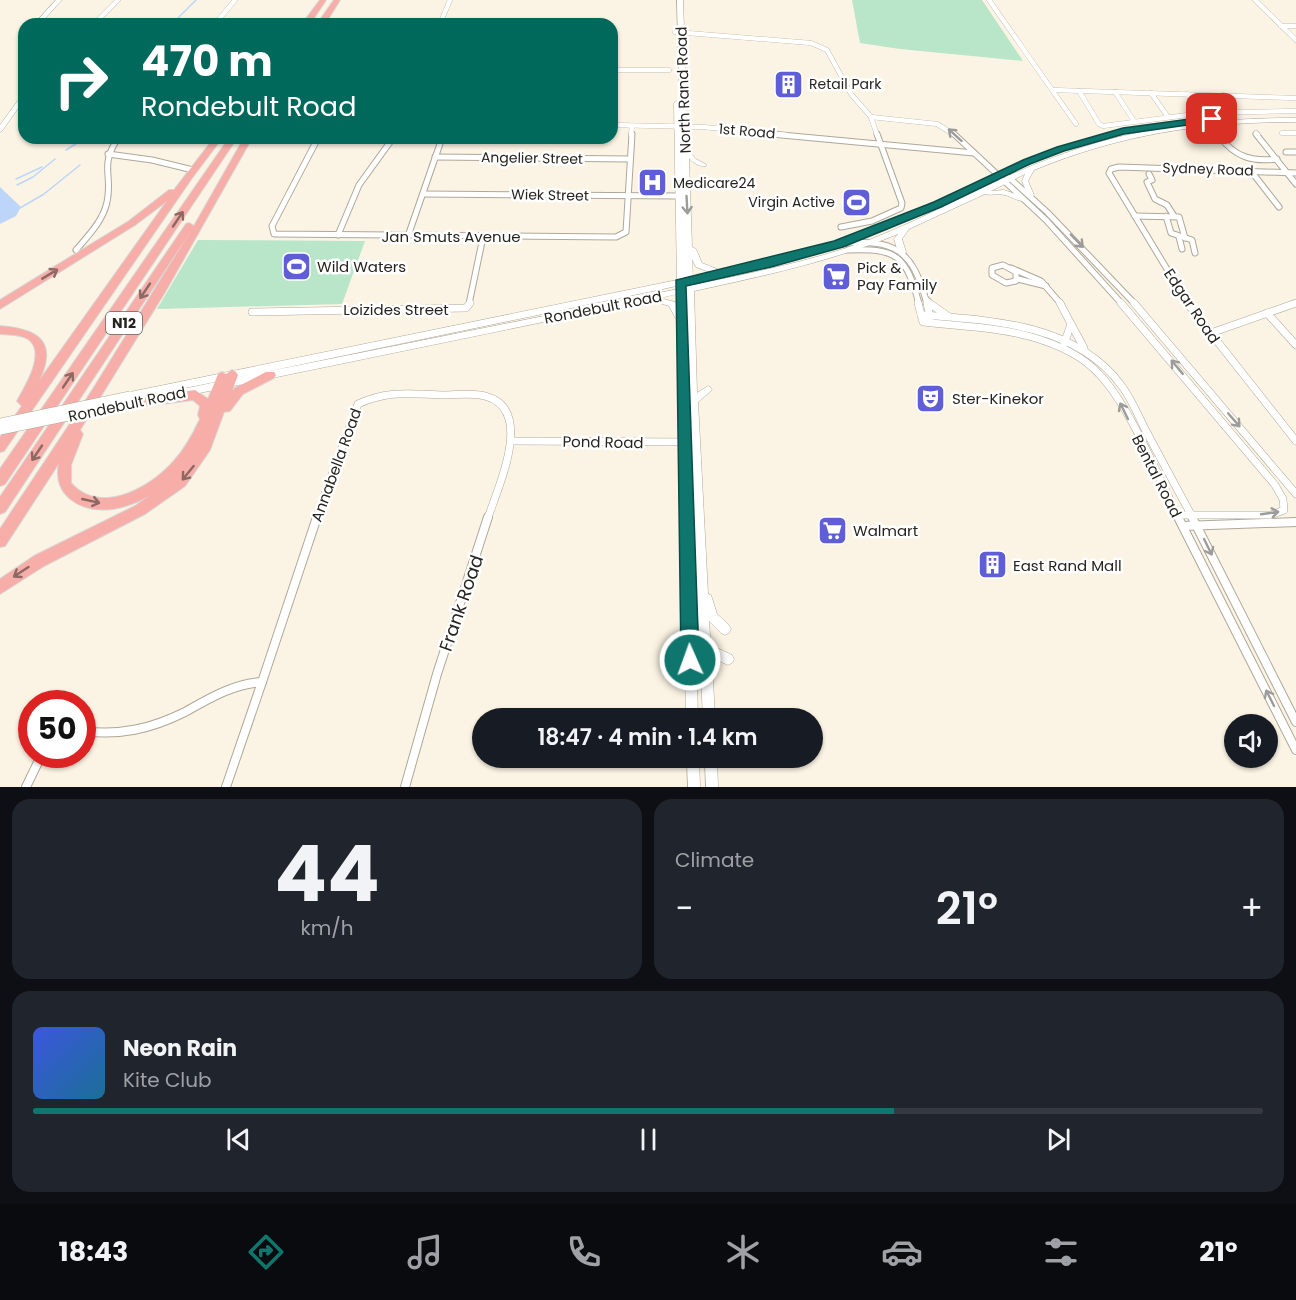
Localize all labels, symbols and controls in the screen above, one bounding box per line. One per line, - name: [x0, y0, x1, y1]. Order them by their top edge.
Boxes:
- street label: North Rand Road: [670, 26, 696, 154]
- text: 470 m: [141, 32, 273, 91]
- icon: right: [42, 42, 120, 120]
- building icon: Retail Park: [772, 68, 804, 100]
- place label: Retail Park: [809, 74, 882, 94]
- text: Rondebult Road: [141, 88, 356, 125]
- pin: [1186, 93, 1237, 144]
- icon: arrive: [1195, 102, 1228, 135]
- street label: 1st Road: [718, 119, 776, 143]
- one-way arrow: [948, 128, 963, 142]
- street label: Angelier Street: [481, 147, 583, 169]
- street label: Sydney Road: [1162, 157, 1254, 181]
- hospital icon: Medicare24: [636, 167, 668, 199]
- place label: Medicare24: [673, 173, 756, 193]
- street label: Wiek Street: [511, 184, 589, 206]
- sports icon: Virgin Active: [840, 186, 872, 218]
- place label: Virgin Active: [748, 192, 835, 212]
- one-way arrow: [682, 195, 693, 215]
- one-way arrow: [172, 211, 184, 227]
- street label: Jan Smuts Avenue: [381, 226, 521, 247]
- one-way arrow: [1070, 234, 1085, 249]
- sports icon: Wild Waters: [280, 250, 312, 282]
- place label: Wild Waters: [317, 256, 406, 277]
- place label: Pick & Pay Family: [857, 257, 938, 295]
- supermarket icon: Pick & Pay Family: [820, 260, 852, 292]
- street label: Edgar Road: [1159, 264, 1225, 348]
- one-way arrow: [41, 268, 58, 280]
- one-way arrow: [139, 283, 151, 299]
- street label: Rondebult Road: [542, 285, 664, 329]
- street label: Loizides Street: [343, 299, 449, 320]
- road number: N12: [106, 312, 142, 334]
- one-way arrow: [1171, 360, 1184, 376]
- one-way arrow: [62, 371, 75, 388]
- street label: Rondebult Road: [66, 381, 188, 427]
- theatre icon: Ster-Kinekor: [915, 382, 947, 414]
- place label: Ster-Kinekor: [952, 388, 1044, 409]
- one-way arrow: [1118, 403, 1130, 421]
- street label: Annabella Road: [306, 405, 366, 525]
- one-way arrow: [1227, 412, 1240, 428]
- street label: Pond Road: [562, 431, 644, 453]
- street label: Bental Road: [1127, 431, 1187, 521]
- one-way arrow: [30, 444, 42, 461]
- one-way arrow: [181, 465, 194, 481]
- one-way arrow: [81, 496, 101, 507]
- one-way arrow: [1260, 508, 1280, 519]
- supermarket icon: Walmart: [816, 514, 848, 546]
- place label: Walmart: [853, 520, 918, 541]
- one-way arrow: [1202, 537, 1214, 555]
- building icon: East Rand Mall: [976, 549, 1008, 581]
- street label: Frank Road: [433, 551, 489, 655]
- place label: East Rand Mall: [1013, 555, 1122, 576]
- one-way arrow: [13, 567, 30, 579]
- position arrow: [658, 628, 722, 692]
- one-way arrow: [1263, 689, 1275, 707]
- speed limit sign: 50: [18, 690, 96, 768]
- map controls: [1224, 714, 1278, 768]
- button: sound: [1224, 714, 1278, 768]
- text: 18:47 · 4 min · 1.4 km: [537, 722, 758, 753]
- text: 44: [274, 819, 380, 928]
- text: Climate: [675, 846, 754, 874]
- text: 21°: [936, 877, 998, 940]
- text: −: [675, 885, 693, 932]
- text: +: [1240, 885, 1263, 932]
- text: km/h: [300, 914, 354, 942]
- text: Neon Rain: [123, 1033, 237, 1064]
- text: Kite Club: [123, 1066, 212, 1094]
- icon: previous: [222, 1123, 255, 1156]
- icon: pause: [632, 1123, 665, 1156]
- icon: next: [1042, 1123, 1075, 1156]
- icon: directions: [245, 1231, 287, 1273]
- icon: music: [404, 1231, 446, 1273]
- icon: phone: [563, 1231, 605, 1273]
- icon: climate: [722, 1231, 764, 1273]
- icon: car: [881, 1231, 923, 1273]
- icon: filters: [1040, 1231, 1082, 1273]
- text: 18:43: [58, 1233, 128, 1270]
- text: 21°: [1199, 1233, 1237, 1270]

